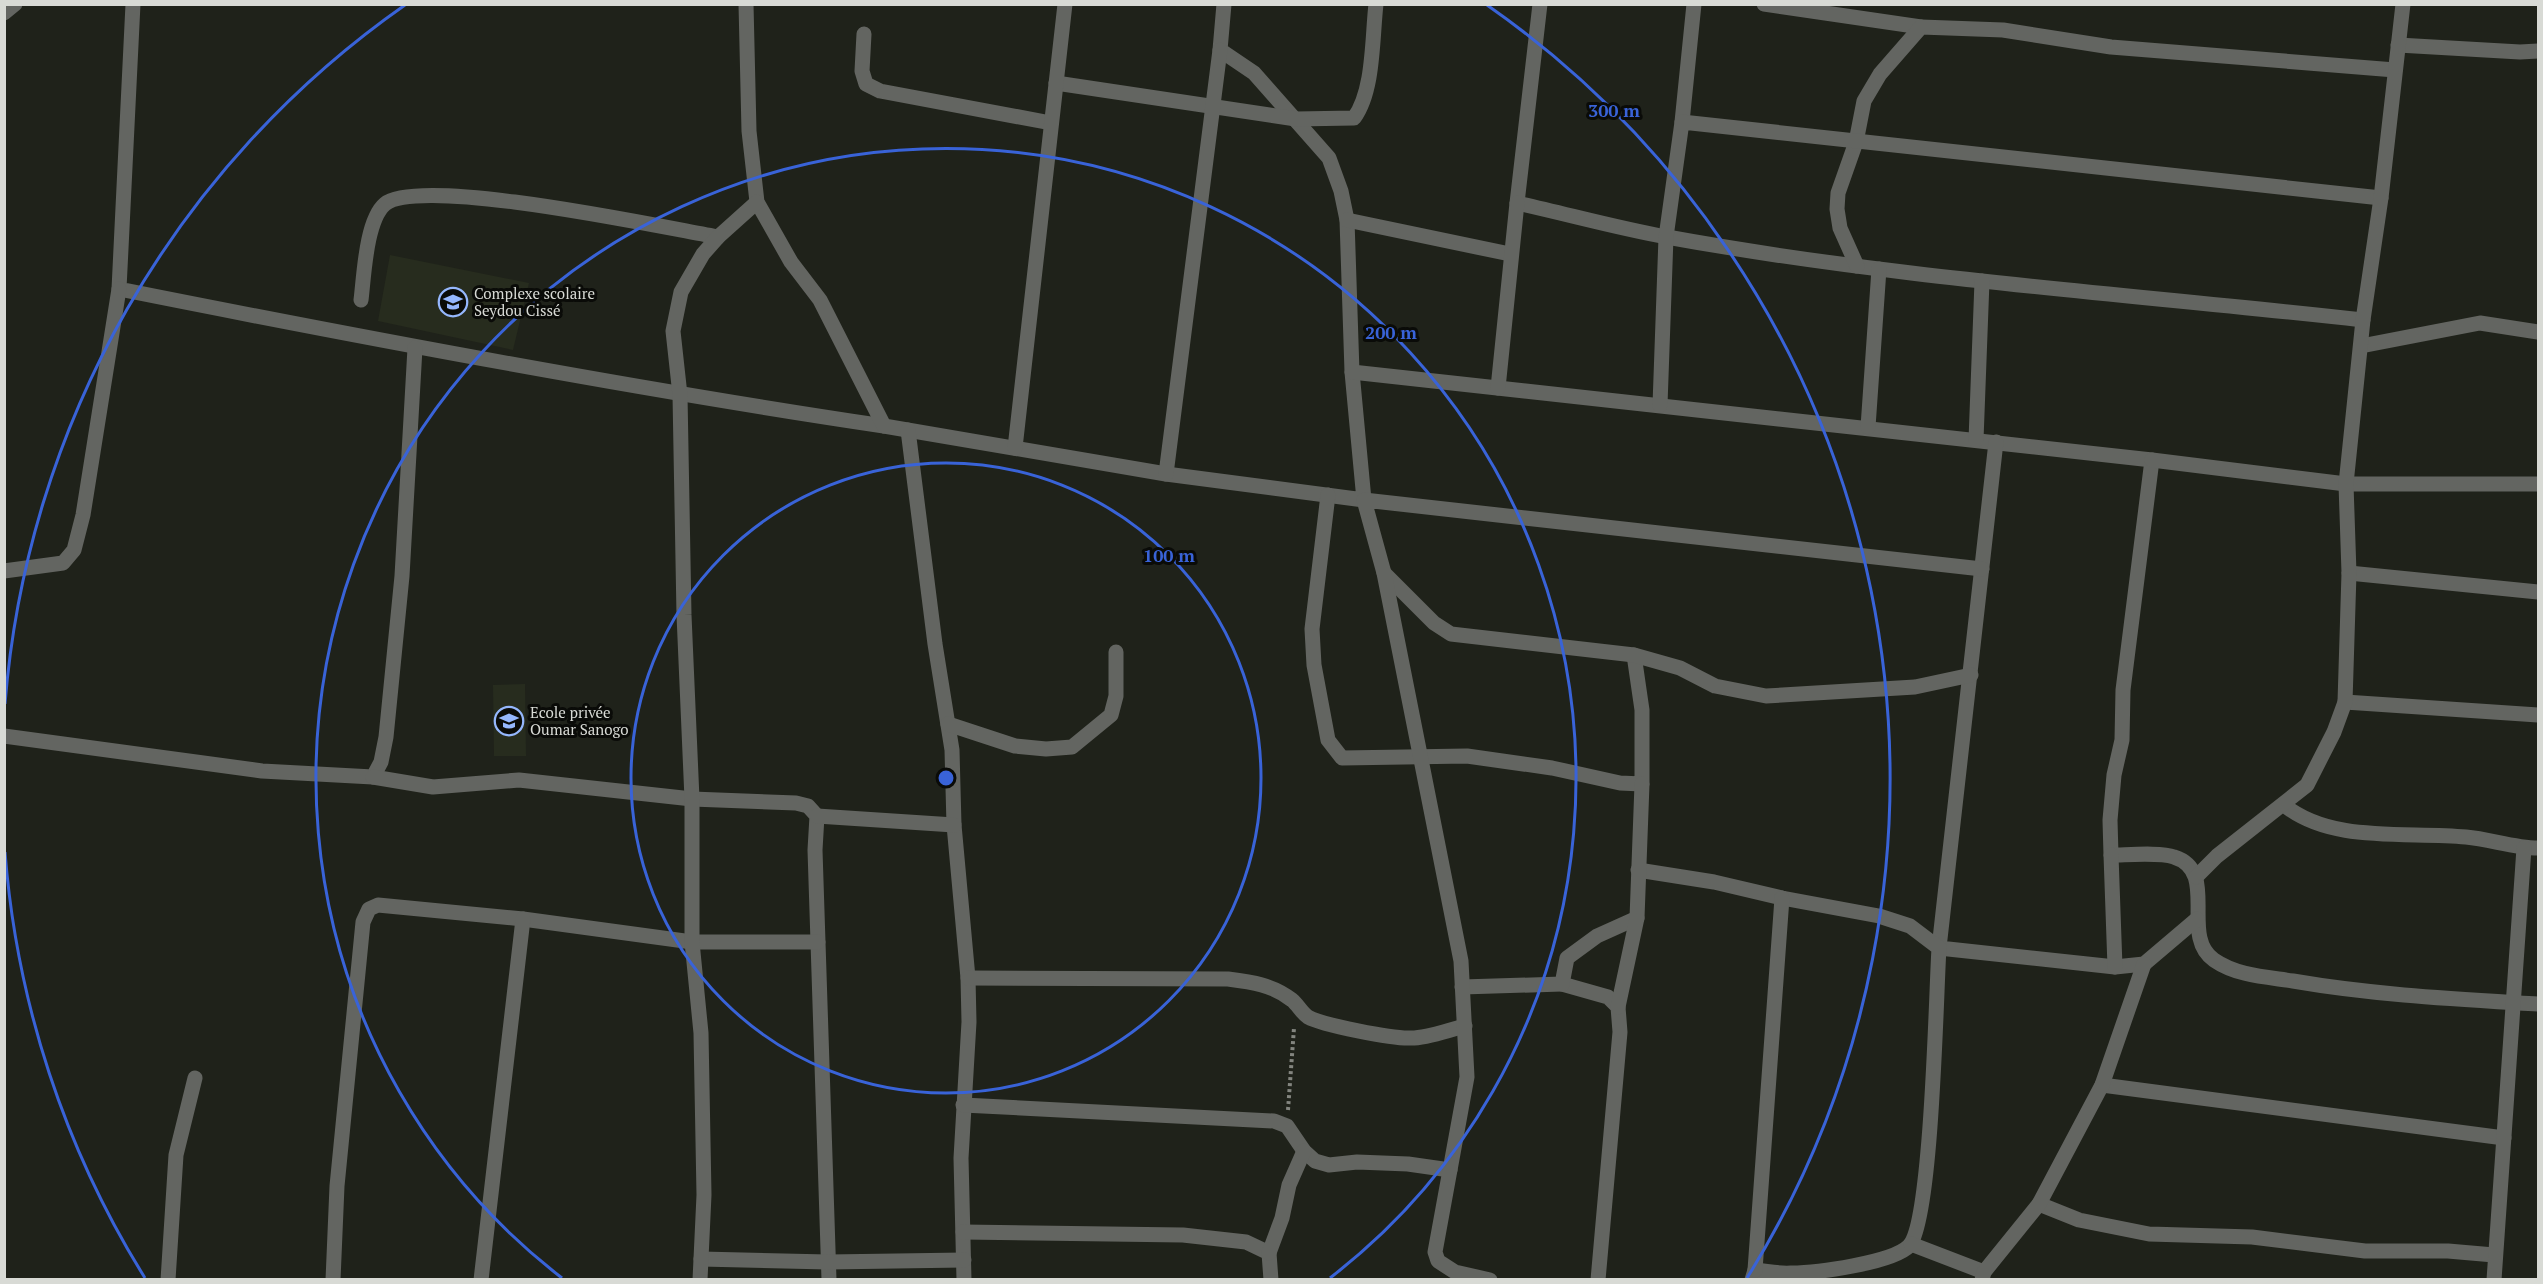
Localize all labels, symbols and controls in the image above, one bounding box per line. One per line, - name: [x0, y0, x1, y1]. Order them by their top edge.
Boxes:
- text: 300 m: [1588, 98, 1640, 122]
- place label: Complexe scolaire Seydou Cissé: [474, 283, 595, 320]
- school or university icon: Complexe scolaire Seydou Cissé: [437, 286, 469, 318]
- text: 200 m: [1365, 320, 1417, 344]
- text: 100 m: [1143, 543, 1195, 567]
- place label: Ecole privée Oumar Sanogo: [530, 702, 629, 739]
- school or university icon: Ecole privée Oumar Sanogo: [493, 705, 525, 737]
- centre of rings: [936, 768, 956, 788]

